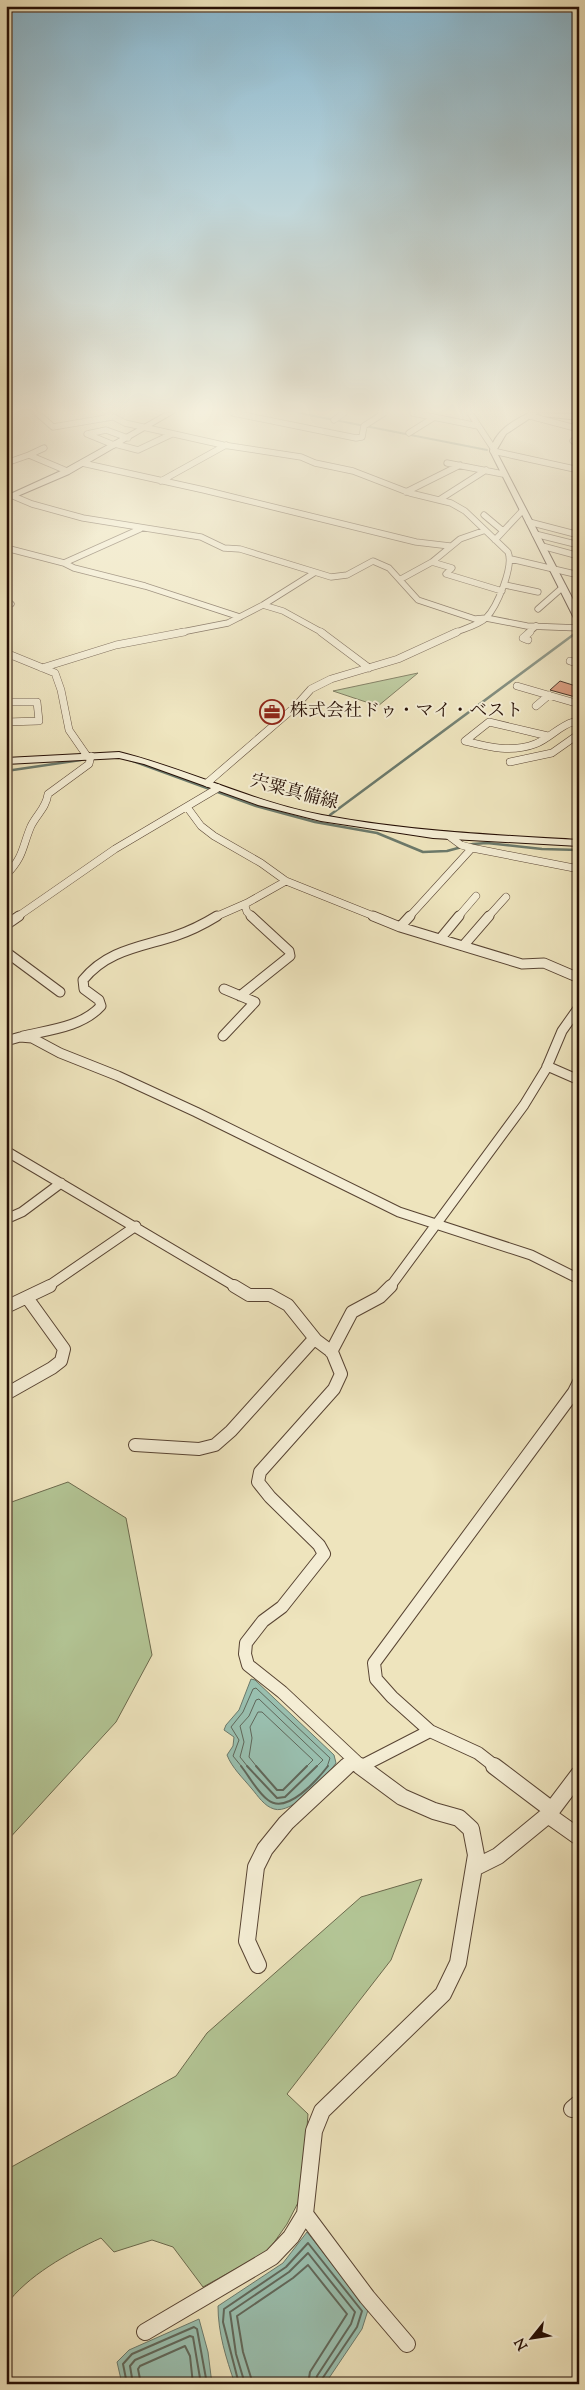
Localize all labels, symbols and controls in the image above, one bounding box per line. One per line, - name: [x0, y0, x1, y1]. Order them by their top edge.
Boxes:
- office icon: 株式会社ドゥ・マイ・ベスト: [259, 699, 285, 725]
- place label: 株式会社ドゥ・マイ・ベスト: [290, 699, 523, 725]
- street label: 宍粟真備線: [247, 769, 341, 817]
- north arrow: [508, 2312, 558, 2362]
- text: N: [511, 2334, 534, 2353]

